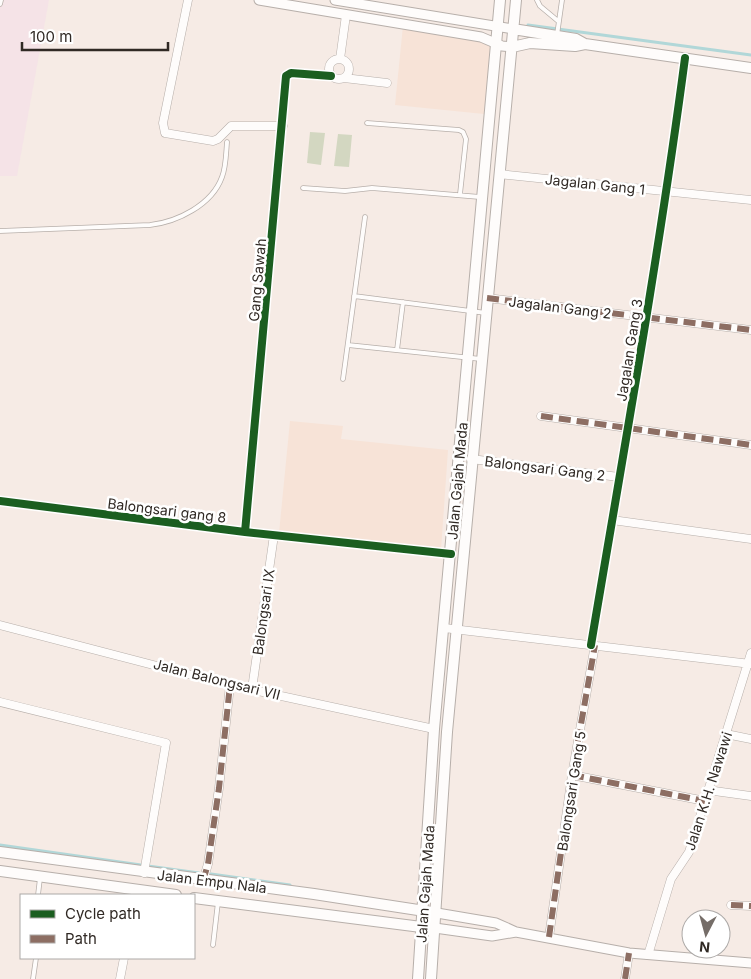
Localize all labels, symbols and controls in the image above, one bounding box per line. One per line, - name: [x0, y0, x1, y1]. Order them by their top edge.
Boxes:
- scale bar: [22, 20, 169, 52]
- text: 100 m: [30, 27, 72, 46]
- street label: Jagalan Gang 1: [544, 170, 646, 198]
- street label: Gang Sawah: [245, 238, 269, 322]
- street label: Jagalan Gang 2: [508, 292, 612, 322]
- street label: Jagalan Gang 3: [613, 298, 645, 402]
- street label: Jalan Gajah Mada: [443, 421, 471, 541]
- street label: Balongsari Gang 2: [484, 452, 606, 484]
- street label: Balongsari gang 8: [107, 494, 227, 526]
- street label: Balongsari IX: [249, 567, 278, 656]
- street label: Jalan Balongsari VII: [152, 655, 282, 703]
- street label: Balongsari Gang 5: [553, 730, 589, 852]
- street label: Jalan K.H. Nawawi: [681, 730, 735, 852]
- street label: Jalan Gajah Mada: [412, 825, 438, 943]
- street label: Jalan Empu Nala: [156, 866, 268, 896]
- legend: [20, 894, 195, 959]
- text: Cycle path: [65, 904, 141, 923]
- north arrow: [681, 909, 731, 959]
- text: Path: [65, 929, 97, 948]
- text: N: [698, 938, 711, 956]

